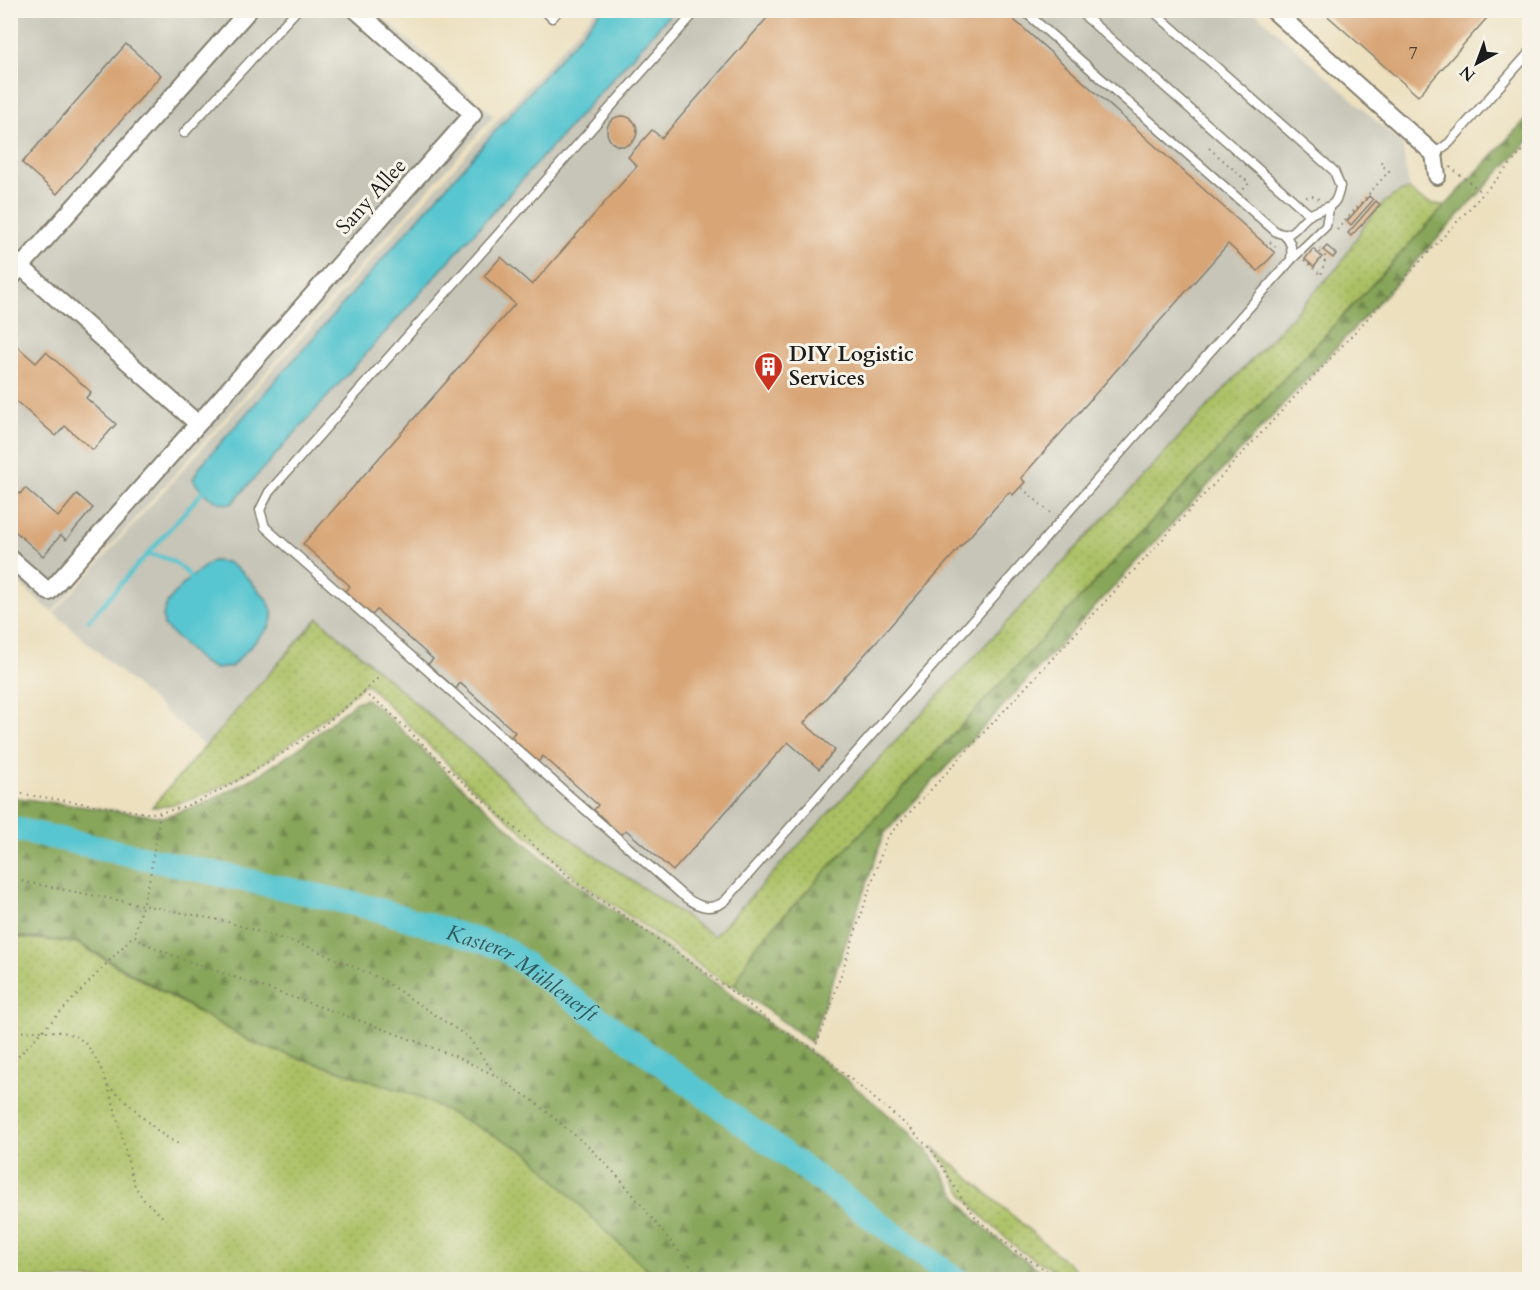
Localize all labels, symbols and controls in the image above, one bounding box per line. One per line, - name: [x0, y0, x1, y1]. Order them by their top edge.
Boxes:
- north arrow: [1447, 33, 1507, 93]
- house number: 7: [1408, 41, 1418, 66]
- text: N: [1455, 61, 1480, 86]
- street label: Sany Allee: [329, 152, 413, 241]
- place label: DIY Logistic Services: [789, 340, 914, 393]
- building icon: DIY Logistic Services: [752, 350, 784, 392]
- water label: Kasterer Mühlenerft: [443, 917, 605, 1029]

